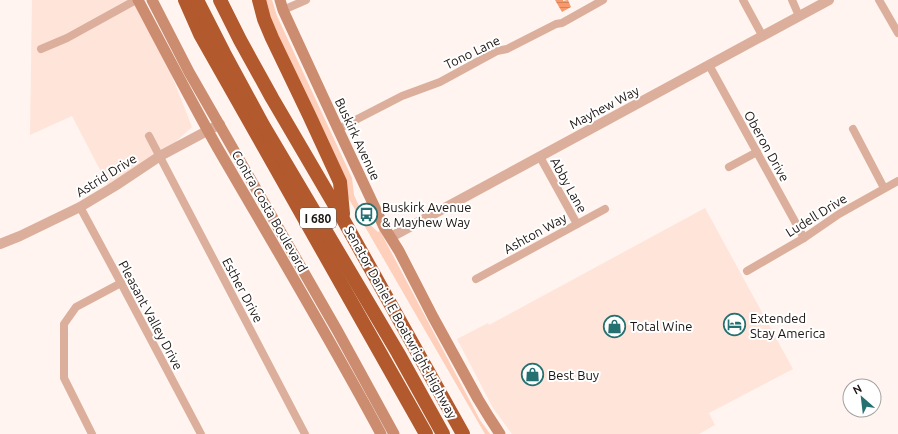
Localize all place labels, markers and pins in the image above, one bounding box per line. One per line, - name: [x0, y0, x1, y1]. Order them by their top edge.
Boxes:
- place label: Buskirk Avenue & Mayhew Way: [382, 200, 471, 229]
- bus stop icon: Buskirk Avenue & Mayhew Way: [353, 201, 379, 227]
- place label: Extended Stay America: [750, 311, 825, 340]
- hotel icon: Extended Stay America: [721, 312, 747, 338]
- shop icon: Total Wine: [601, 313, 627, 339]
- place label: Total Wine: [630, 319, 692, 333]
- shop icon: Best Buy: [519, 362, 545, 388]
- place label: Best Buy: [548, 368, 599, 382]

